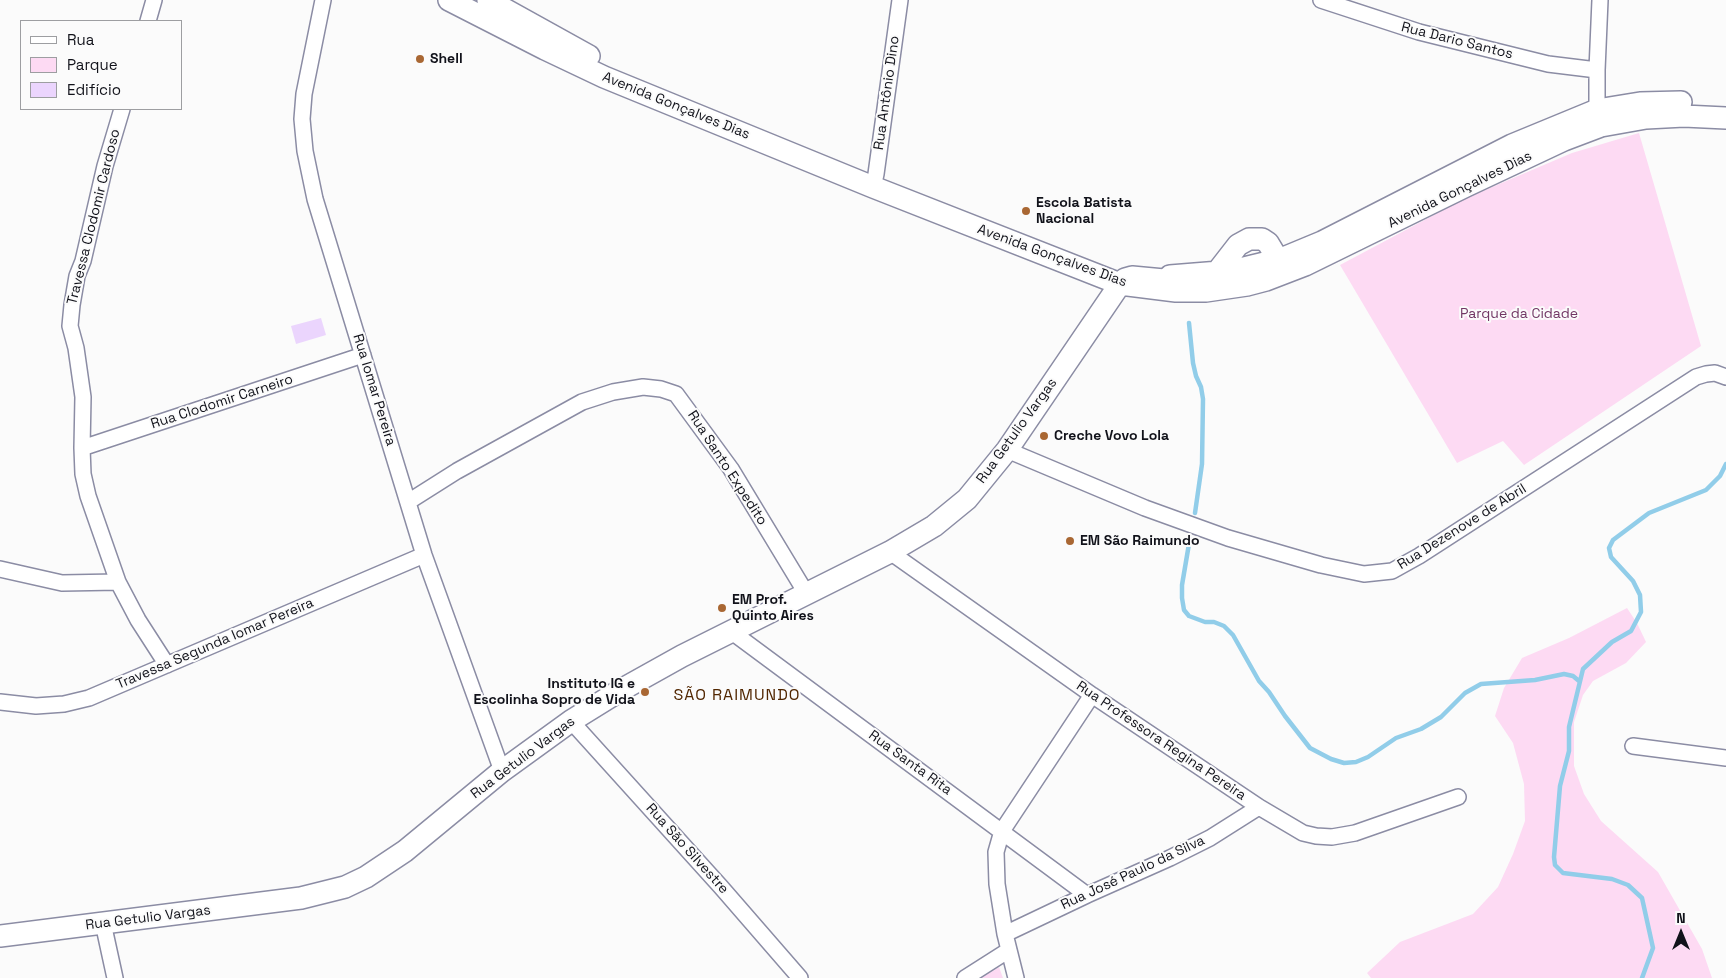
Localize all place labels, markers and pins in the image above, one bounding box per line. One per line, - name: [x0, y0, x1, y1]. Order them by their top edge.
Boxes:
- place label: Shell: [430, 51, 463, 67]
- marker: Shell: [414, 53, 426, 65]
- place label: Escola Batista Nacional: [1036, 195, 1132, 228]
- marker: Escola Batista Nacional: [1020, 205, 1032, 217]
- place label: Creche Vovo Lola: [1054, 428, 1169, 444]
- marker: Creche Vovo Lola: [1038, 430, 1050, 442]
- place label: EM São Raimundo: [1080, 533, 1199, 549]
- marker: EM São Raimundo: [1064, 535, 1076, 547]
- place label: EM Prof. Quinto Aires: [732, 592, 814, 624]
- marker: EM Prof. Quinto Aires: [716, 602, 728, 614]
- place label: Instituto IG e Escolinha Sopro de Vida: [473, 676, 635, 709]
- marker: Instituto IG e Escolinha Sopro de Vida: [639, 686, 651, 698]

